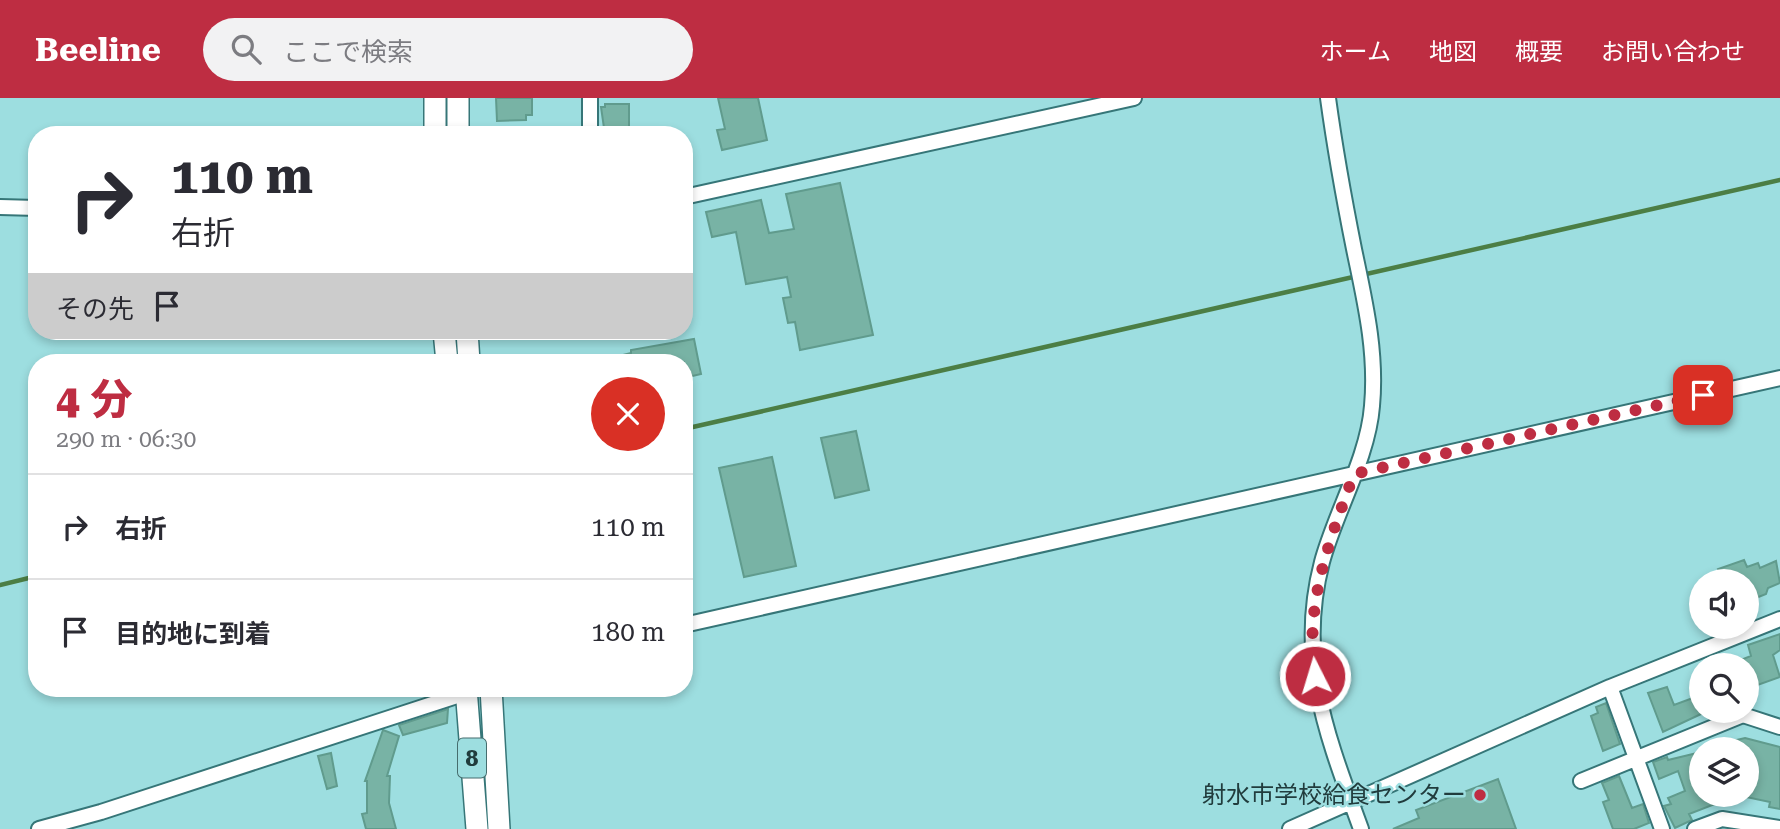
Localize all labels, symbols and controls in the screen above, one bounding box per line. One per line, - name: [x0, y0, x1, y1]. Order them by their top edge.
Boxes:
- search box: [203, 18, 693, 81]
- text: Beeline: [35, 30, 161, 69]
- icon: search: [227, 30, 265, 68]
- text: ここで検索: [283, 37, 413, 67]
- text: ホーム: [1320, 38, 1391, 66]
- text: 地図: [1429, 38, 1477, 66]
- text: 概要: [1515, 38, 1563, 66]
- text: お問い合わせ: [1601, 38, 1745, 66]
- text: 110 m: [171, 148, 313, 205]
- icon: right: [56, 154, 147, 245]
- text: 右折: [171, 214, 235, 252]
- icon: arrive: [148, 287, 186, 325]
- text: その先: [56, 294, 134, 324]
- pin: [1673, 365, 1733, 425]
- text: 4 分: [56, 375, 132, 424]
- icon: arrive: [1684, 376, 1722, 414]
- button: close: [591, 377, 665, 451]
- text: 290 m · 06:30: [56, 426, 196, 453]
- icon: right: [56, 508, 94, 546]
- text: 110 m: [591, 512, 665, 542]
- text: 右折: [115, 514, 167, 544]
- map controls: [1689, 569, 1759, 807]
- button: sound: [1689, 569, 1759, 639]
- icon: arrive: [56, 613, 94, 651]
- text: 180 m: [591, 617, 665, 647]
- text: 目的地に到着: [115, 619, 271, 649]
- position arrow: [1278, 639, 1352, 713]
- button: search: [1689, 653, 1759, 723]
- button: layers: [1689, 737, 1759, 807]
- road number: 8: [458, 738, 486, 778]
- place label: 射水市学校給食センター: [1202, 781, 1466, 809]
- marker: 射水市学校給食センター: [1472, 787, 1488, 803]

